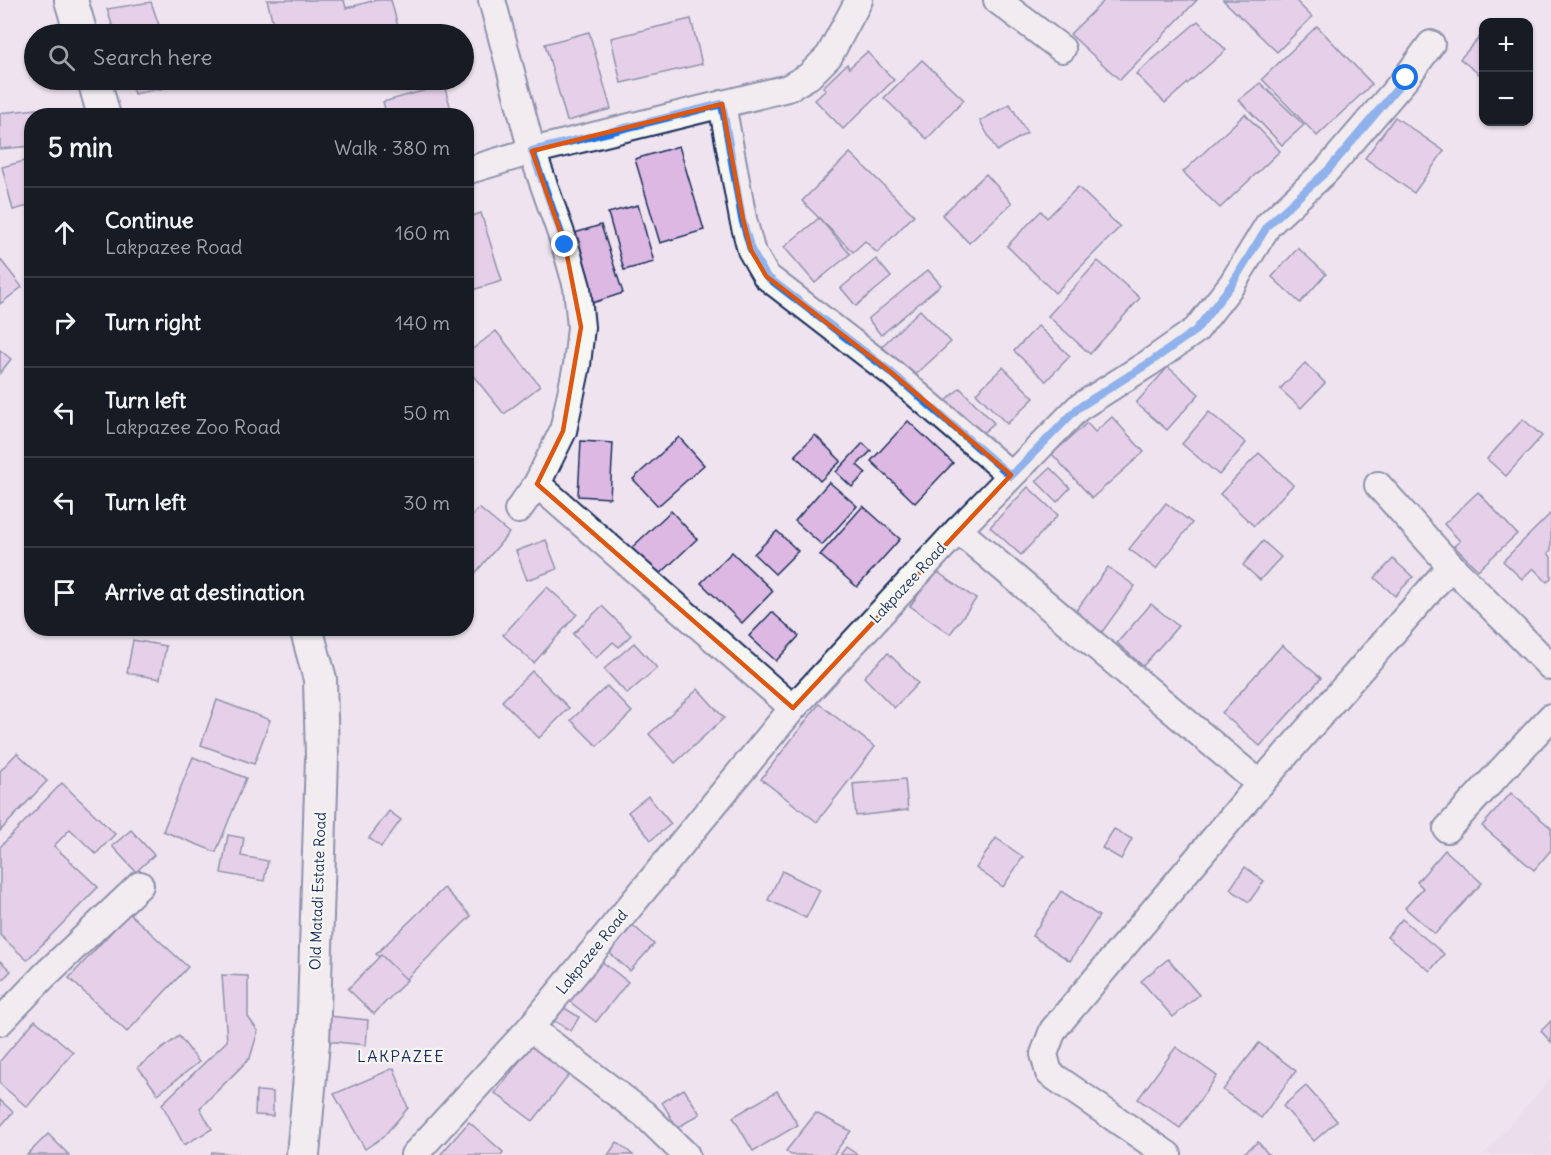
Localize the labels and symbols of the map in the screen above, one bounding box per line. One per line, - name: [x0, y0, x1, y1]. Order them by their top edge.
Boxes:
- route start: [1392, 64, 1418, 90]
- route end: [551, 231, 577, 257]
- street label: Lakpazee Road: [865, 538, 950, 627]
- street label: Old Matadi Estate Road: [305, 811, 330, 970]
- street label: Lakpazee Road: [552, 905, 632, 998]
- district label: LAKPAZEE: [357, 1046, 445, 1066]

